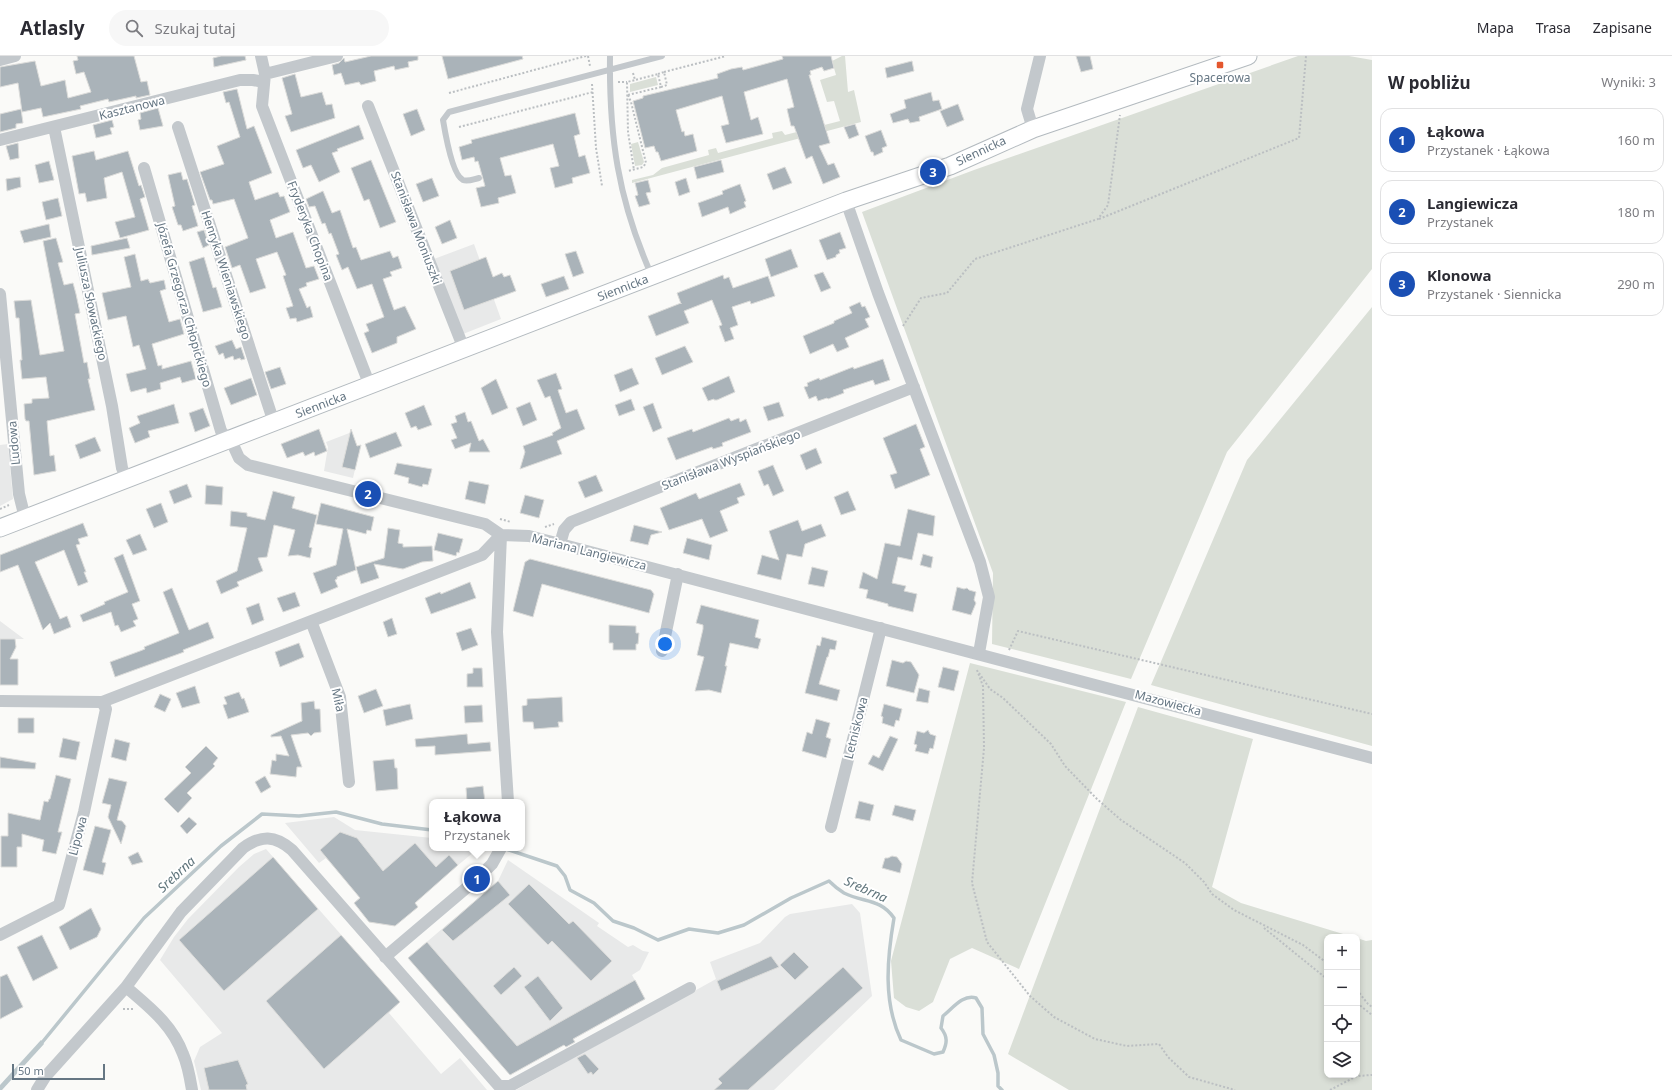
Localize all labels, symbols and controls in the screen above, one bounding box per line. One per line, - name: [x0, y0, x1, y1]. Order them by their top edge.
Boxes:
- search box: [109, 10, 389, 46]
- text: Atlasly: [20, 15, 85, 41]
- icon: search: [123, 17, 145, 39]
- text: Szukaj tutaj: [155, 18, 236, 38]
- text: Mapa: [1477, 18, 1514, 37]
- text: Trasa: [1536, 18, 1571, 37]
- text: Zapisane: [1593, 18, 1652, 37]
- marker: Spacerowa: [1215, 60, 1225, 70]
- place label: Spacerowa: [1189, 69, 1251, 86]
- text: W pobliżu: [1388, 71, 1471, 94]
- text: Wyniki: 3: [1601, 73, 1656, 91]
- street label: Kasztanowa: [97, 91, 167, 124]
- text: Łąkowa: [1427, 121, 1485, 141]
- text: 1: [1398, 131, 1406, 149]
- text: 160 m: [1617, 131, 1655, 149]
- street label: Siennicka: [953, 132, 1009, 170]
- text: Przystanek · Łąkowa: [1427, 141, 1550, 159]
- pin: 3: [920, 157, 946, 187]
- street label: Stanisława Moniuszki: [387, 169, 446, 287]
- street label: Fryderyka Chopina: [284, 178, 337, 283]
- text: Langiewicza: [1427, 193, 1518, 213]
- text: 2: [1398, 203, 1406, 221]
- text: 180 m: [1617, 203, 1655, 221]
- street label: Henryka Wieniawskiego: [198, 208, 255, 342]
- text: Przystanek: [1427, 213, 1494, 231]
- street label: Józefa Grzegorza Chłopickiego: [153, 220, 216, 389]
- street label: Juliusza Słowackiego: [71, 245, 112, 362]
- text: Klonowa: [1427, 265, 1491, 285]
- street label: Siennicka: [595, 270, 651, 305]
- text: 3: [1398, 275, 1406, 293]
- text: 290 m: [1617, 275, 1655, 293]
- text: Przystanek · Siennicka: [1427, 285, 1561, 303]
- street label: Siennicka: [293, 387, 349, 422]
- street label: Ludowa: [3, 420, 24, 466]
- street label: Stanisława Wyspiańskiego: [659, 425, 803, 494]
- pin: 2: [355, 479, 381, 509]
- street label: Mariana Langiewicza: [530, 529, 648, 574]
- your location: [655, 634, 675, 654]
- street label: Mazowiecka: [1133, 685, 1203, 720]
- street label: Miła: [328, 686, 349, 713]
- street label: Letniskowa: [840, 695, 871, 761]
- popup: [429, 799, 525, 851]
- text: Łąkowa: [444, 806, 501, 826]
- street label: Lipowa: [64, 814, 91, 857]
- text: Przystanek: [444, 826, 510, 844]
- water label: Srebrna: [153, 851, 199, 896]
- pin: 1: [464, 864, 490, 894]
- water label: Srebrna: [842, 872, 891, 907]
- map controls: [1324, 934, 1360, 1078]
- button: +: [1324, 934, 1360, 970]
- button: −: [1324, 970, 1360, 1006]
- button: locate: [1324, 1006, 1360, 1042]
- button: layers: [1324, 1042, 1360, 1078]
- scale bar: [12, 1062, 105, 1081]
- text: 50 m: [18, 1063, 44, 1078]

